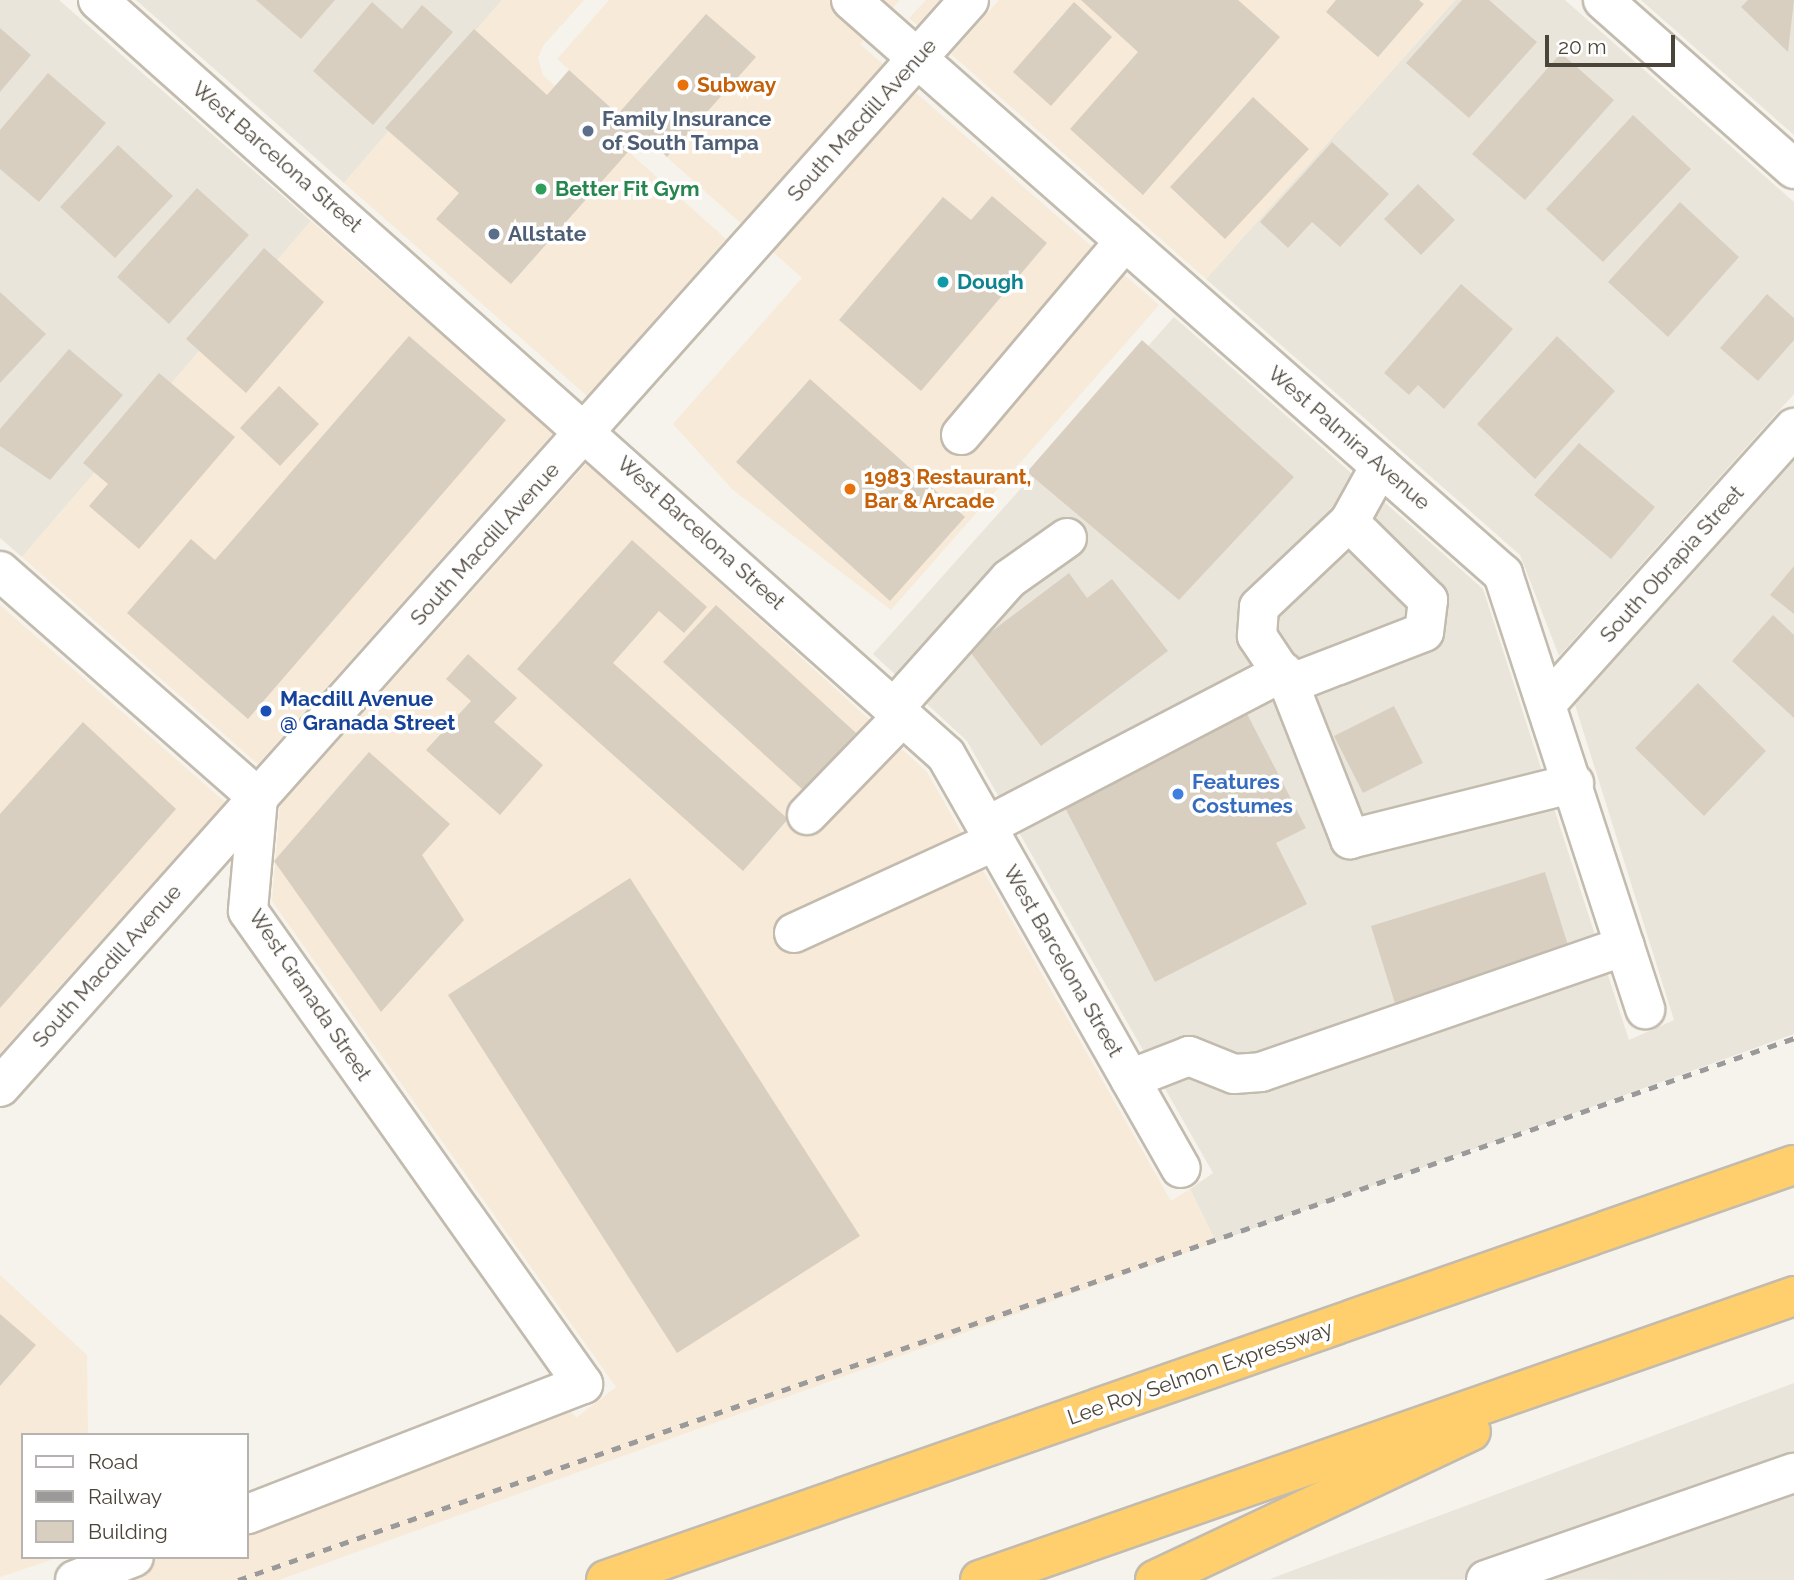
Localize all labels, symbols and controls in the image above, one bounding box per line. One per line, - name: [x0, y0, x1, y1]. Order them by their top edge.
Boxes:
- scale bar: [1549, 21, 1678, 65]
- street label: South Macdill Avenue: [782, 33, 942, 207]
- text: 20 m: [1558, 34, 1606, 59]
- place label: Subway: [697, 72, 776, 98]
- street label: West Barcelona Street: [187, 76, 367, 238]
- marker: Subway: [675, 77, 691, 93]
- place label: Family Insurance of South Tampa: [602, 106, 772, 156]
- marker: Family Insurance of South Tampa: [580, 123, 596, 139]
- place label: Better Fit Gym: [555, 176, 700, 202]
- marker: Better Fit Gym: [533, 181, 549, 197]
- place label: Allstate: [508, 221, 586, 247]
- marker: Allstate: [486, 226, 502, 242]
- place label: Dough: [957, 269, 1024, 295]
- marker: Dough: [935, 274, 951, 290]
- street label: West Palmira Avenue: [1263, 361, 1435, 515]
- street label: West Barcelona Street: [612, 451, 790, 615]
- street label: South Macdill Avenue: [405, 457, 565, 631]
- place label: 1983 Restaurant, Bar & Arcade: [864, 464, 1031, 514]
- street label: South Obrapia Street: [1595, 480, 1749, 648]
- marker: 1983 Restaurant, Bar & Arcade: [842, 481, 858, 497]
- place label: Macdill Avenue @ Granada Street: [280, 686, 455, 736]
- marker: Macdill Avenue @ Granada Street: [258, 703, 274, 719]
- place label: Features Costumes: [1192, 769, 1293, 819]
- marker: Features Costumes: [1170, 786, 1186, 802]
- street label: West Barcelona Street: [998, 861, 1128, 1061]
- street label: South Macdill Avenue: [27, 879, 187, 1053]
- street label: West Granada Street: [243, 905, 377, 1085]
- street label: Lee Roy Selmon Expressway: [1064, 1316, 1336, 1430]
- legend: [21, 1433, 248, 1559]
- text: Road: [88, 1449, 138, 1474]
- text: Railway: [88, 1484, 162, 1509]
- text: Building: [88, 1519, 168, 1544]

